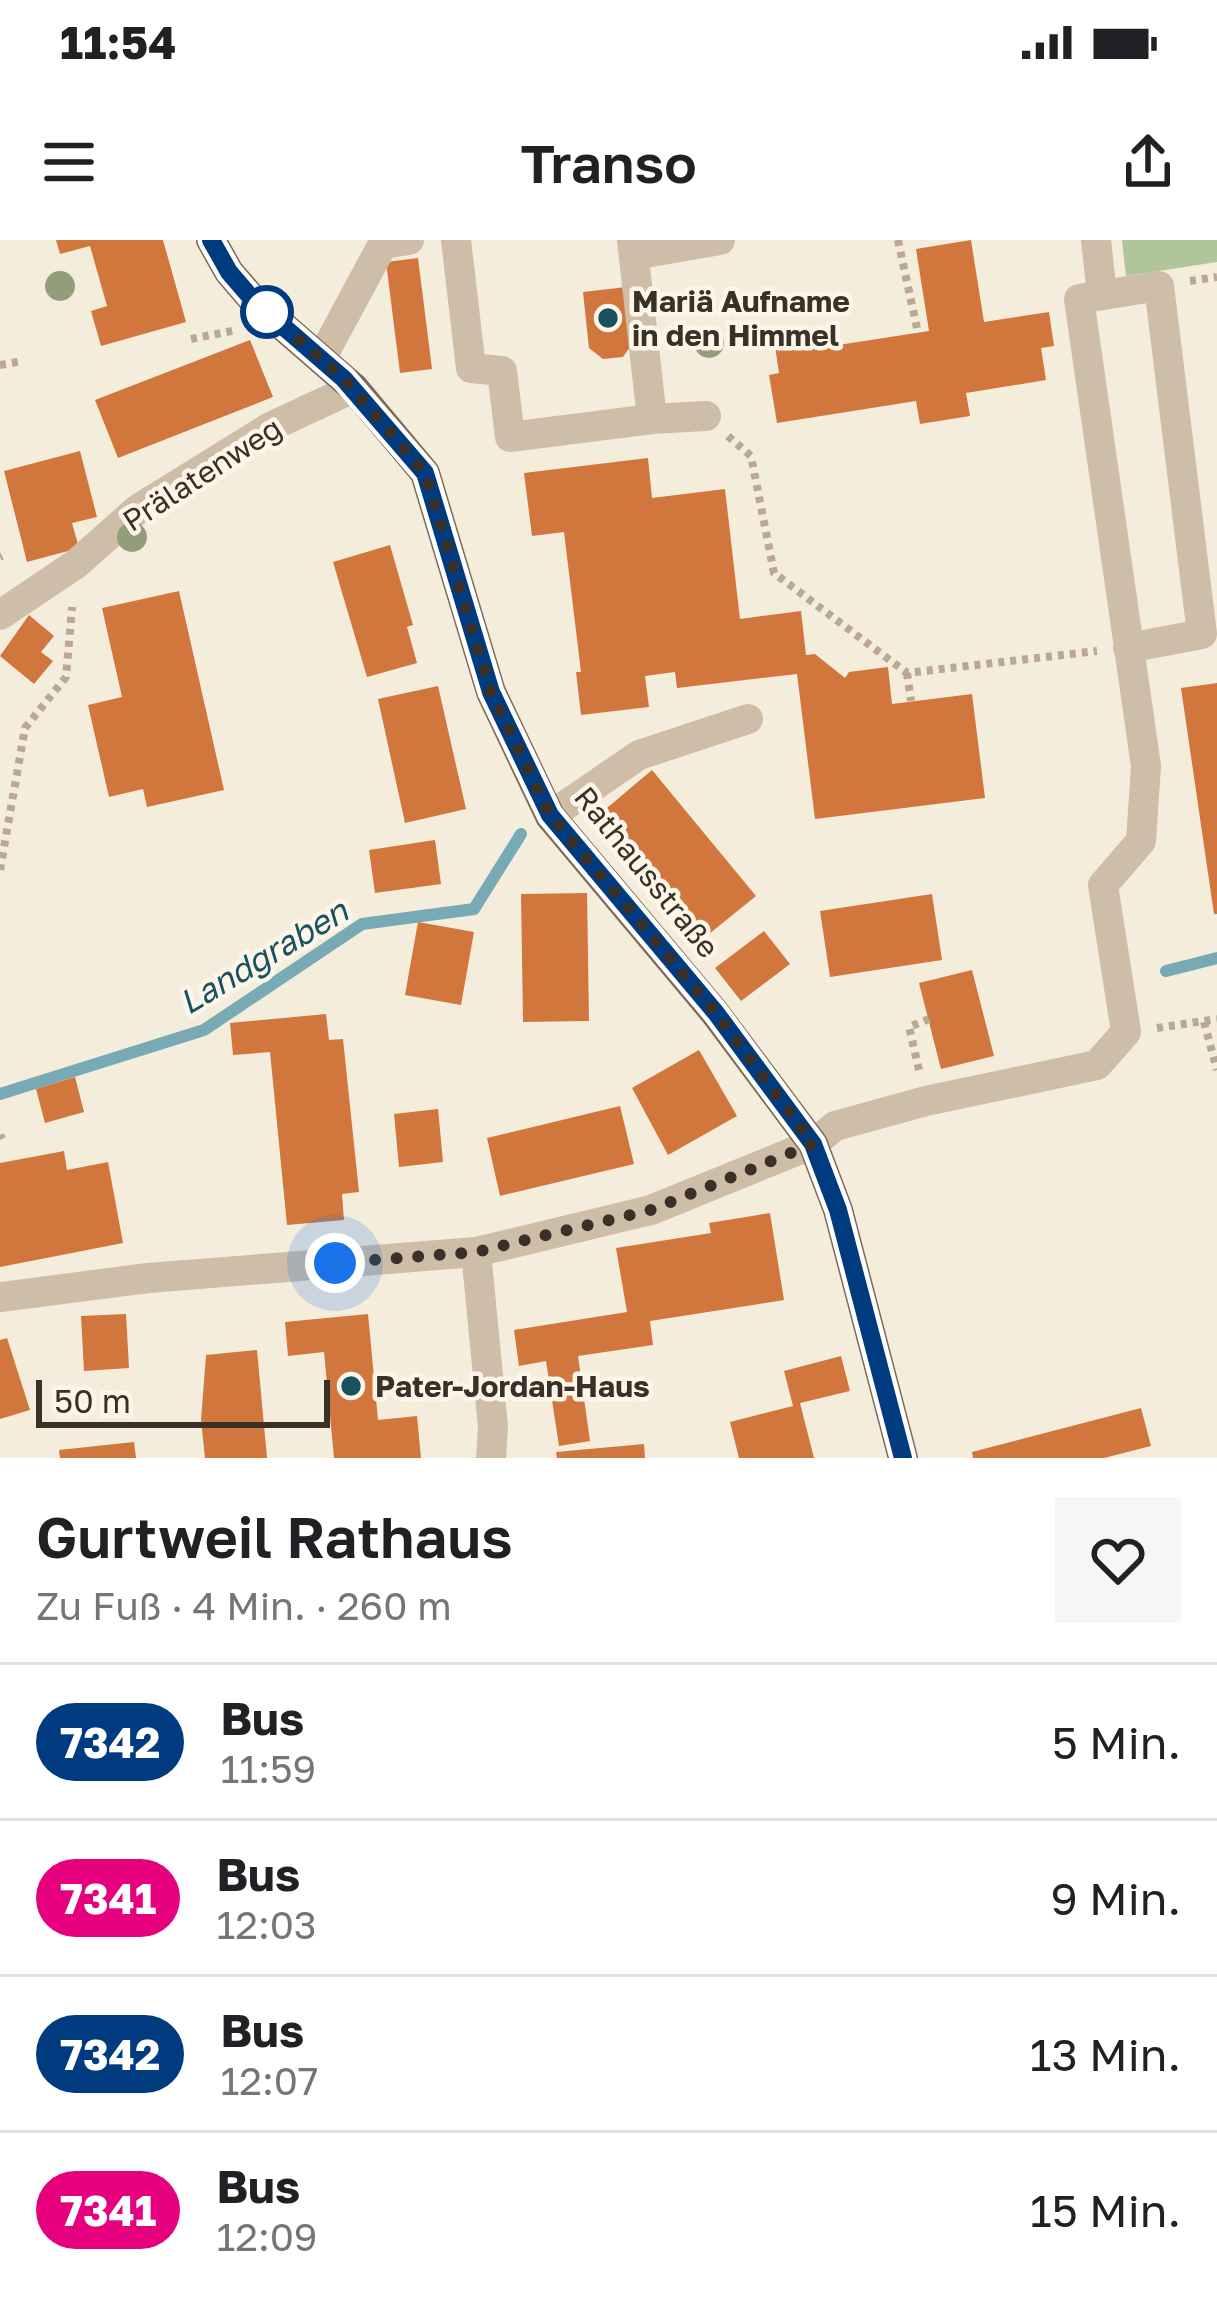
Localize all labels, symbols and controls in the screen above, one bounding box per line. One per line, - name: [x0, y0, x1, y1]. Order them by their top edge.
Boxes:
- text: 11:54: [60, 15, 176, 69]
- icon: menu: [36, 129, 102, 195]
- icon: share: [1115, 129, 1181, 195]
- text: Transo: [520, 130, 697, 195]
- place label: Mariä Aufname in den Himmel: [632, 283, 850, 353]
- unlabelled marker: [242, 287, 292, 337]
- marker: Mariä Aufname in den Himmel: [595, 305, 621, 331]
- street label: Prälatenweg: [116, 409, 288, 539]
- street label: Rathausstraße: [567, 779, 727, 965]
- water label: Landgraben: [172, 890, 356, 1022]
- your location: [305, 1233, 365, 1293]
- place label: Pater-Jordan-Haus: [375, 1368, 650, 1404]
- marker: Pater-Jordan-Haus: [338, 1373, 364, 1399]
- scale bar: [36, 1374, 330, 1427]
- text: 50 m: [54, 1381, 131, 1420]
- button: heart: [1055, 1497, 1181, 1623]
- text: Gurtweil Rathaus: [36, 1502, 513, 1571]
- text: Zu Fuß · 4 Min. · 260 m: [36, 1582, 452, 1629]
- text: Bus: [220, 1691, 304, 1745]
- text: 5 Min.: [1052, 1715, 1181, 1769]
- text: 7342: [60, 1717, 160, 1767]
- text: 11:59: [220, 1745, 316, 1792]
- text: Bus: [216, 1847, 300, 1901]
- text: 9 Min.: [1051, 1871, 1181, 1925]
- text: 7341: [60, 1873, 156, 1923]
- text: 12:03: [216, 1901, 317, 1948]
- text: Bus: [220, 2003, 304, 2057]
- text: 13 Min.: [1030, 2027, 1181, 2081]
- text: 7342: [60, 2029, 160, 2079]
- text: 12:07: [220, 2057, 318, 2104]
- text: Bus: [216, 2159, 300, 2213]
- text: 15 Min.: [1030, 2183, 1181, 2237]
- text: 7341: [60, 2185, 156, 2235]
- text: 12:09: [216, 2213, 317, 2260]

